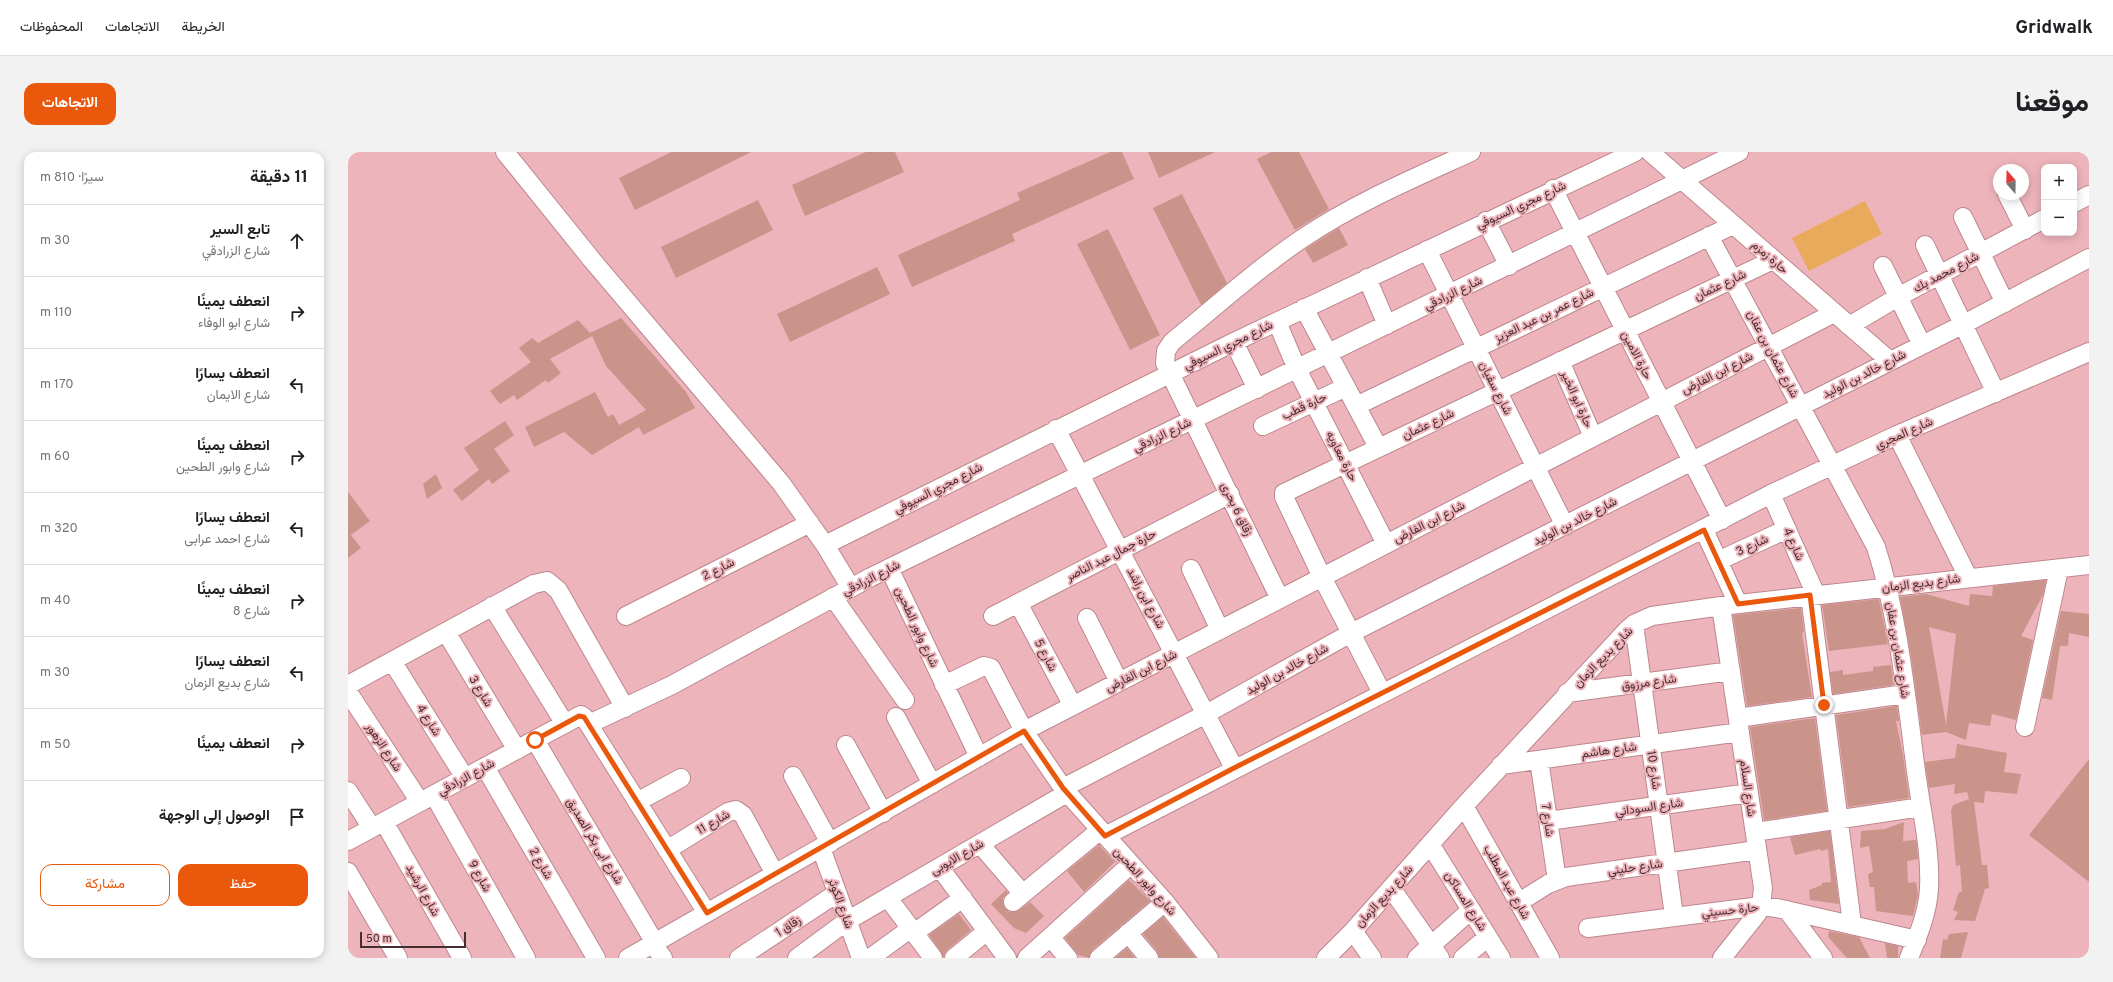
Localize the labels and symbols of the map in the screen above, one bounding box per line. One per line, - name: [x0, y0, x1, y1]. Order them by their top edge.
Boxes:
- north arrow: [1993, 164, 2029, 200]
- street label: شارع مجري السيوفي: [1474, 178, 1569, 235]
- street label: حارة زمزم: [1748, 238, 1791, 278]
- street label: شارع محمد بك: [1911, 249, 1982, 297]
- street label: شارع عثمان: [1692, 267, 1749, 305]
- street label: شارع الزرادقي: [1422, 273, 1486, 316]
- street label: شارع عمر بن عبد العزيز: [1491, 285, 1597, 347]
- street label: شارع عثمان بن عفان: [1742, 308, 1802, 401]
- street label: شارع مجري السيوفي: [1181, 317, 1276, 375]
- street label: حارة الامين: [1617, 329, 1655, 382]
- street label: شارع خالد بن الوليد: [1820, 347, 1909, 403]
- street label: شارع ابن الفارض: [1679, 349, 1756, 399]
- street label: شارع سفيان: [1475, 359, 1515, 418]
- street label: حارة ابو الخير: [1556, 367, 1596, 431]
- street label: حارة قطب: [1280, 390, 1329, 424]
- street label: شارع عثمان: [1400, 406, 1457, 444]
- street label: شارع المجري: [1873, 414, 1936, 455]
- street label: شارع الزرادقي: [1131, 415, 1195, 458]
- street label: حارة معاويه: [1322, 429, 1361, 484]
- street label: شارع مجري السيوفي: [891, 460, 986, 519]
- street label: زقاق 6 بحرى: [1216, 480, 1256, 539]
- street label: شارع خالد بن الوليد: [1531, 494, 1620, 550]
- street label: شارع ابن الفارض: [1391, 498, 1468, 548]
- street label: شارع 4: [1779, 525, 1807, 563]
- street label: حارة جمال عبد الناصر: [1063, 526, 1159, 586]
- street label: شارع 3: [1734, 531, 1771, 560]
- street label: شارع 2: [700, 555, 737, 585]
- street label: شارع الزرادقي: [840, 558, 903, 601]
- street label: شارع ابن راشد: [1122, 565, 1168, 632]
- street label: شارع بديع الزمان: [1881, 571, 1961, 597]
- street label: شارع وابور الطحين: [890, 585, 942, 670]
- street label: شارع عثمان بن عفان: [1882, 601, 1912, 699]
- street label: شارع بديع الزمان: [1571, 624, 1637, 692]
- street label: شارع 5: [1030, 637, 1060, 674]
- street label: شارع خالد بن الوليد: [1244, 641, 1331, 699]
- street label: شارع ابن الفارض: [1103, 647, 1180, 697]
- street label: شارع مرزوق: [1621, 671, 1678, 695]
- street label: شارع 3: [464, 673, 496, 710]
- route end: [1815, 696, 1833, 714]
- street label: شارع 4: [412, 702, 444, 739]
- street label: شارع الزهور: [361, 719, 405, 775]
- route start: [526, 731, 544, 749]
- street label: شارع هاشم: [1581, 739, 1638, 763]
- street label: شارع 10: [1642, 750, 1664, 791]
- street label: شارع الزرادقي: [435, 756, 498, 801]
- street label: شارع السلام: [1735, 758, 1759, 818]
- street label: شارع ابى بكر الصديق: [562, 795, 626, 888]
- street label: شارع السوداني: [1614, 795, 1684, 822]
- street label: شارع 7: [1537, 803, 1557, 838]
- street label: شارع 11: [694, 807, 733, 839]
- street label: شارع الايوبى: [928, 836, 987, 879]
- street label: شارع عبد المطلب: [1479, 842, 1533, 923]
- street label: شارع وابور الطحين: [1109, 844, 1179, 919]
- street label: شارع 2: [525, 845, 556, 882]
- street label: شارع حليني: [1607, 856, 1664, 881]
- street label: شارع 9: [464, 858, 494, 895]
- street label: شارع الرشيد: [401, 862, 443, 919]
- street label: شارع بديع الزمان: [1352, 862, 1417, 931]
- street label: شارع المساكن: [1441, 869, 1490, 934]
- street label: شارع الكوثر: [823, 875, 857, 931]
- street label: حارة حسيني: [1701, 900, 1759, 923]
- street label: زقاق 1: [773, 913, 804, 941]
- scale bar: [360, 930, 466, 949]

